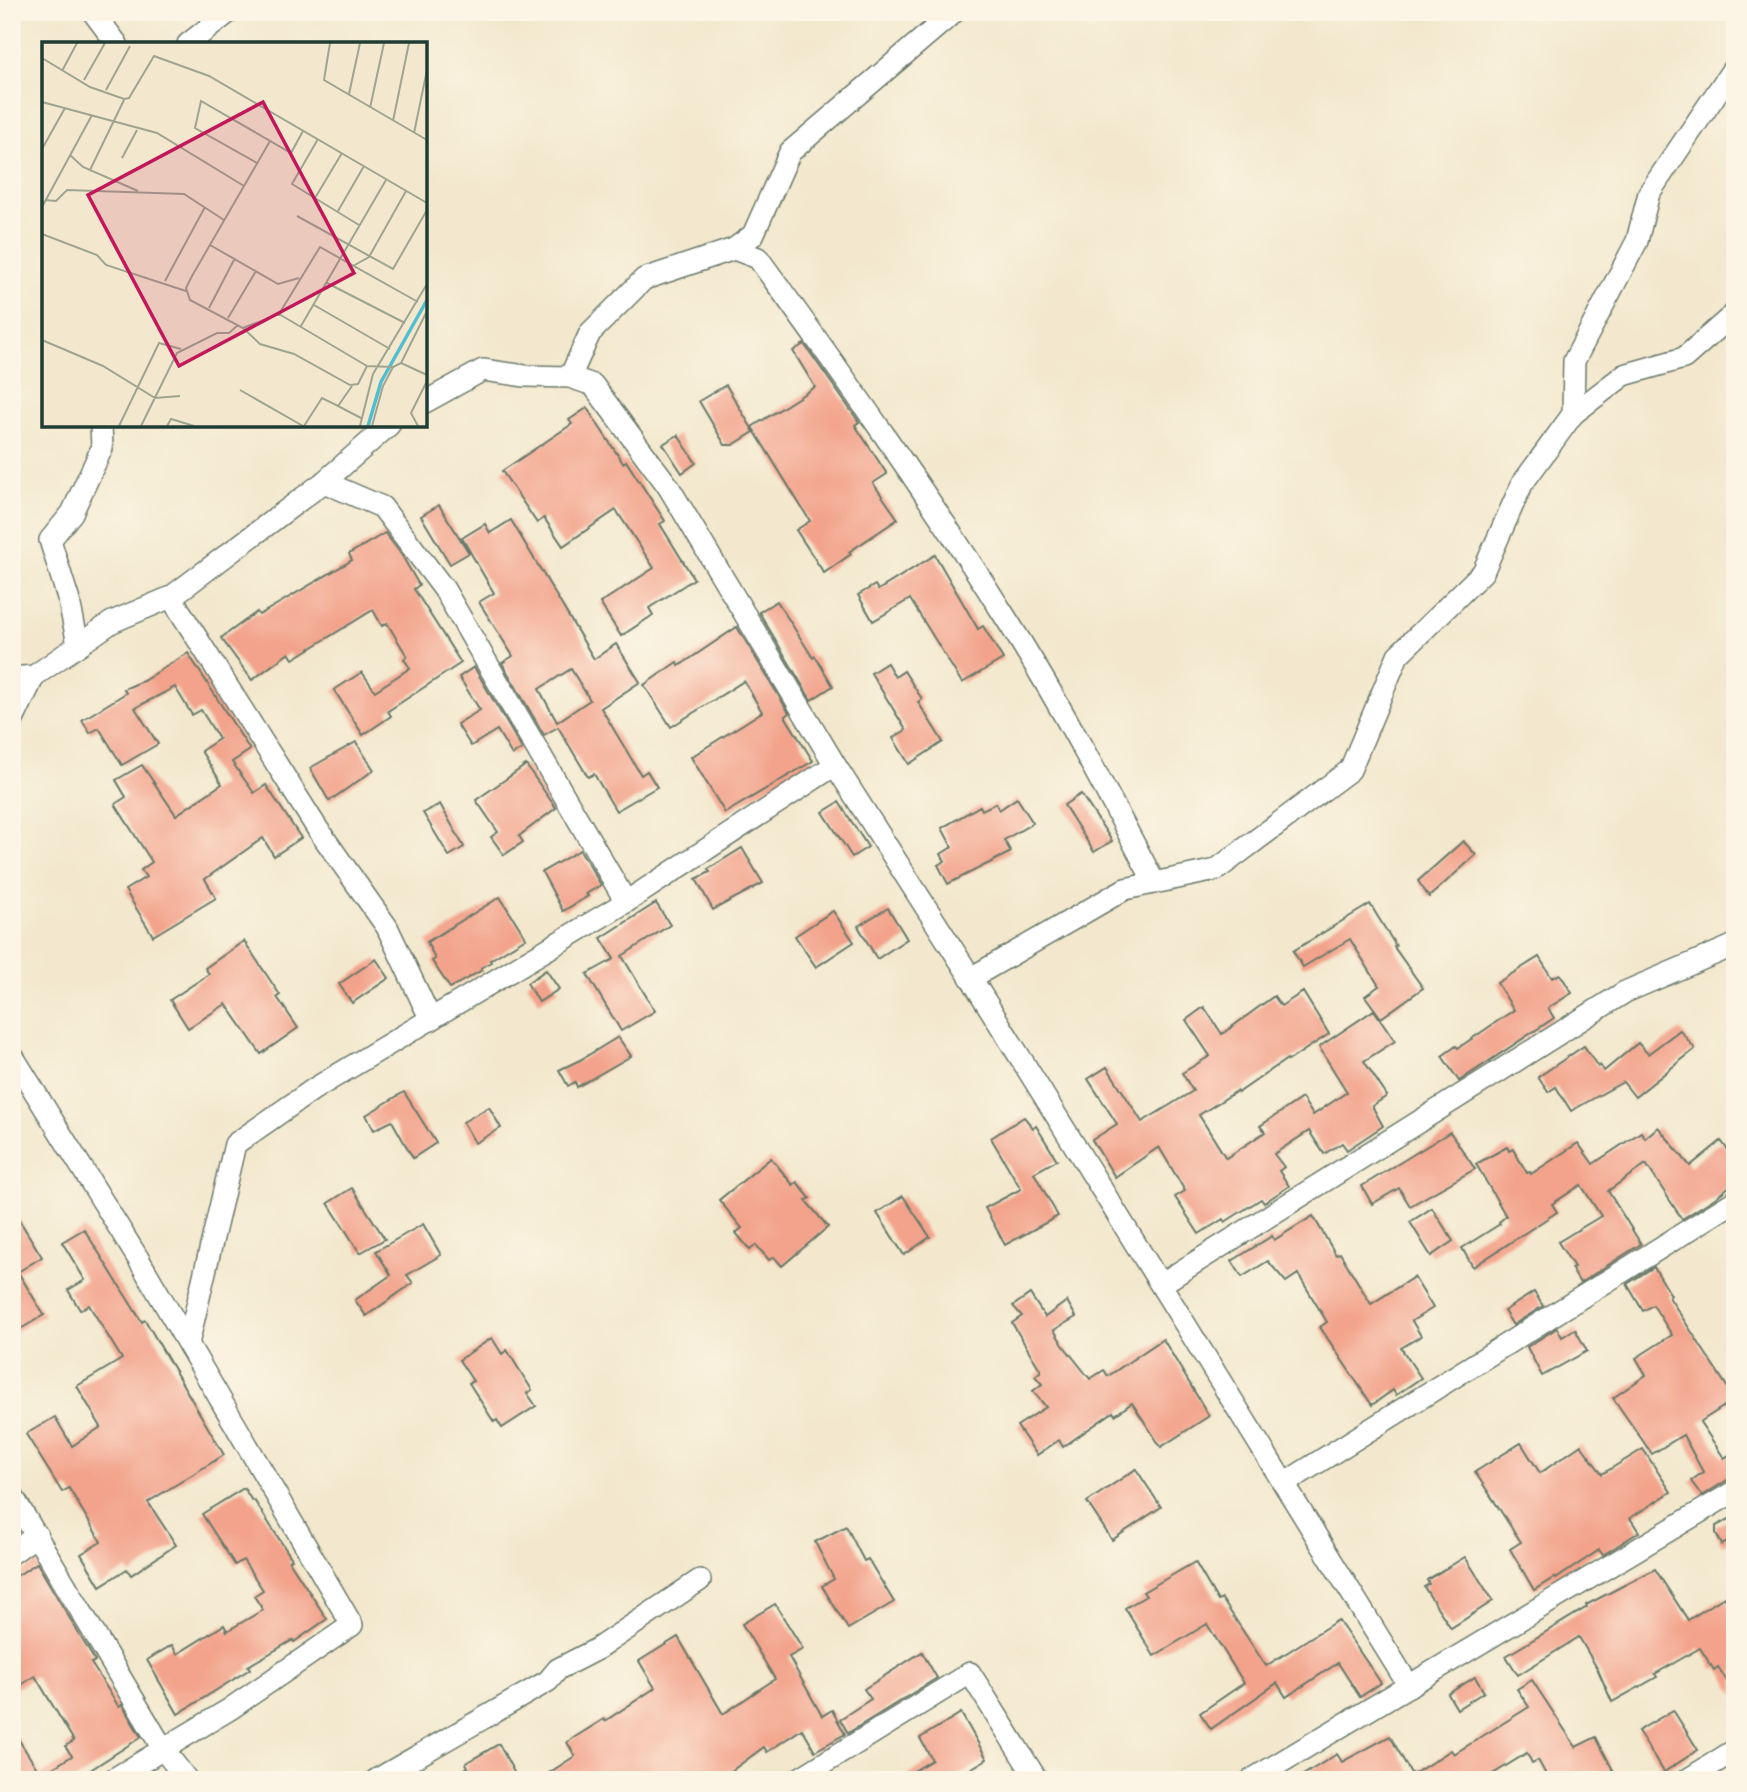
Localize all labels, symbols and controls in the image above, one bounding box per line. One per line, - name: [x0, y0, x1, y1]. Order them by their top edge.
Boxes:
- inset map: [42, 42, 427, 427]

